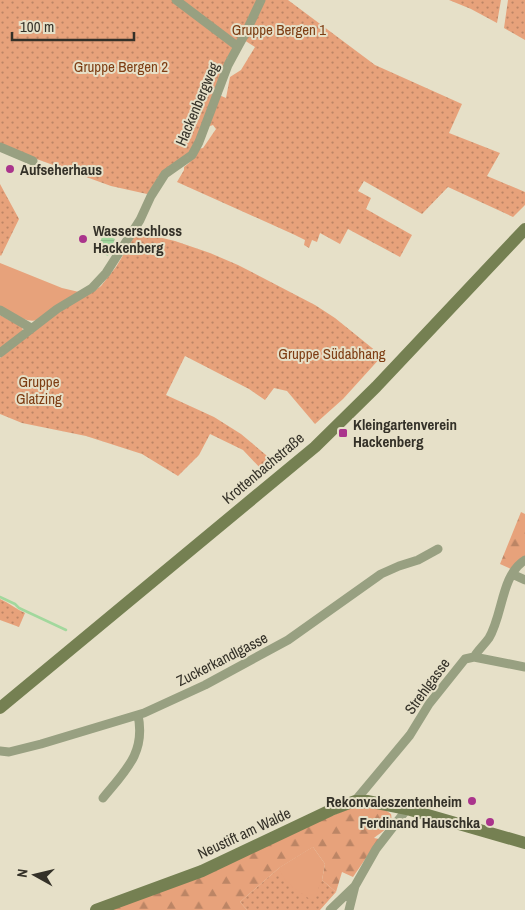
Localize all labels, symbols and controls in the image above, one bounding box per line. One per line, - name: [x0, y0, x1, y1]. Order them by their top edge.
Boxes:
- scale bar: [12, 10, 135, 42]
- text: 100 m: [20, 16, 54, 37]
- park label: Gruppe Bergen 1: [232, 19, 326, 40]
- park label: Gruppe Bergen 2: [74, 56, 168, 77]
- street label: Hackenbergweg: [170, 59, 224, 149]
- place label: Aufseherhaus: [20, 159, 102, 180]
- marker: Aufseherhaus: [4, 163, 16, 175]
- place label: Wasserschloss Hackenberg: [93, 220, 182, 258]
- marker: Wasserschloss Hackenberg: [77, 233, 89, 245]
- park label: Gruppe Südabhang: [278, 343, 386, 364]
- park label: Gruppe Glatzing: [16, 371, 62, 409]
- place label: Kleingartenverein Hackenberg: [353, 414, 457, 452]
- street label: Krottenbachstraße: [217, 427, 309, 509]
- marker: Kleingartenverein Hackenberg: [337, 427, 349, 439]
- street label: Zuckerkandlgasse: [173, 627, 271, 691]
- street label: Strehlgasse: [399, 653, 455, 718]
- place label: Rekonvaleszentenheim: [326, 791, 462, 812]
- marker: Rekonvaleszentenheim: [466, 795, 478, 807]
- street label: Neustift am Walde: [194, 802, 294, 864]
- place label: Ferdinand Hauschka: [360, 812, 480, 833]
- marker: Ferdinand Hauschka: [484, 816, 496, 828]
- north arrow: [10, 850, 60, 900]
- text: N: [13, 868, 32, 879]

